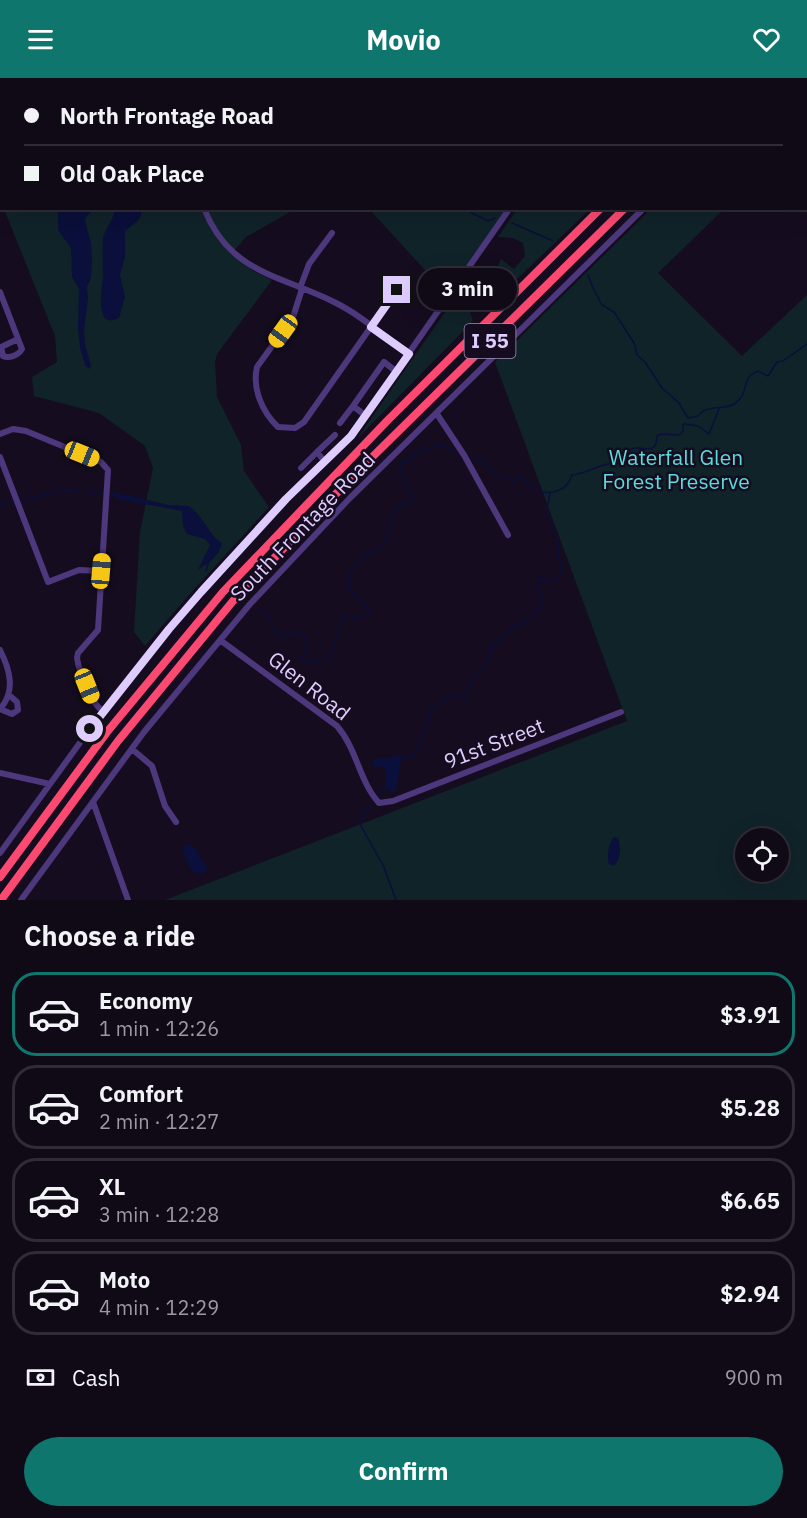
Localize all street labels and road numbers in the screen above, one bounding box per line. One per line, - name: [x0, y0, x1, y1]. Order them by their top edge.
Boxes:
- road number: I 55: [464, 324, 516, 358]
- street label: South Frontage Road: [224, 446, 381, 607]
- street label: Glen Road: [263, 644, 356, 726]
- street label: 91st Street: [440, 711, 548, 775]

